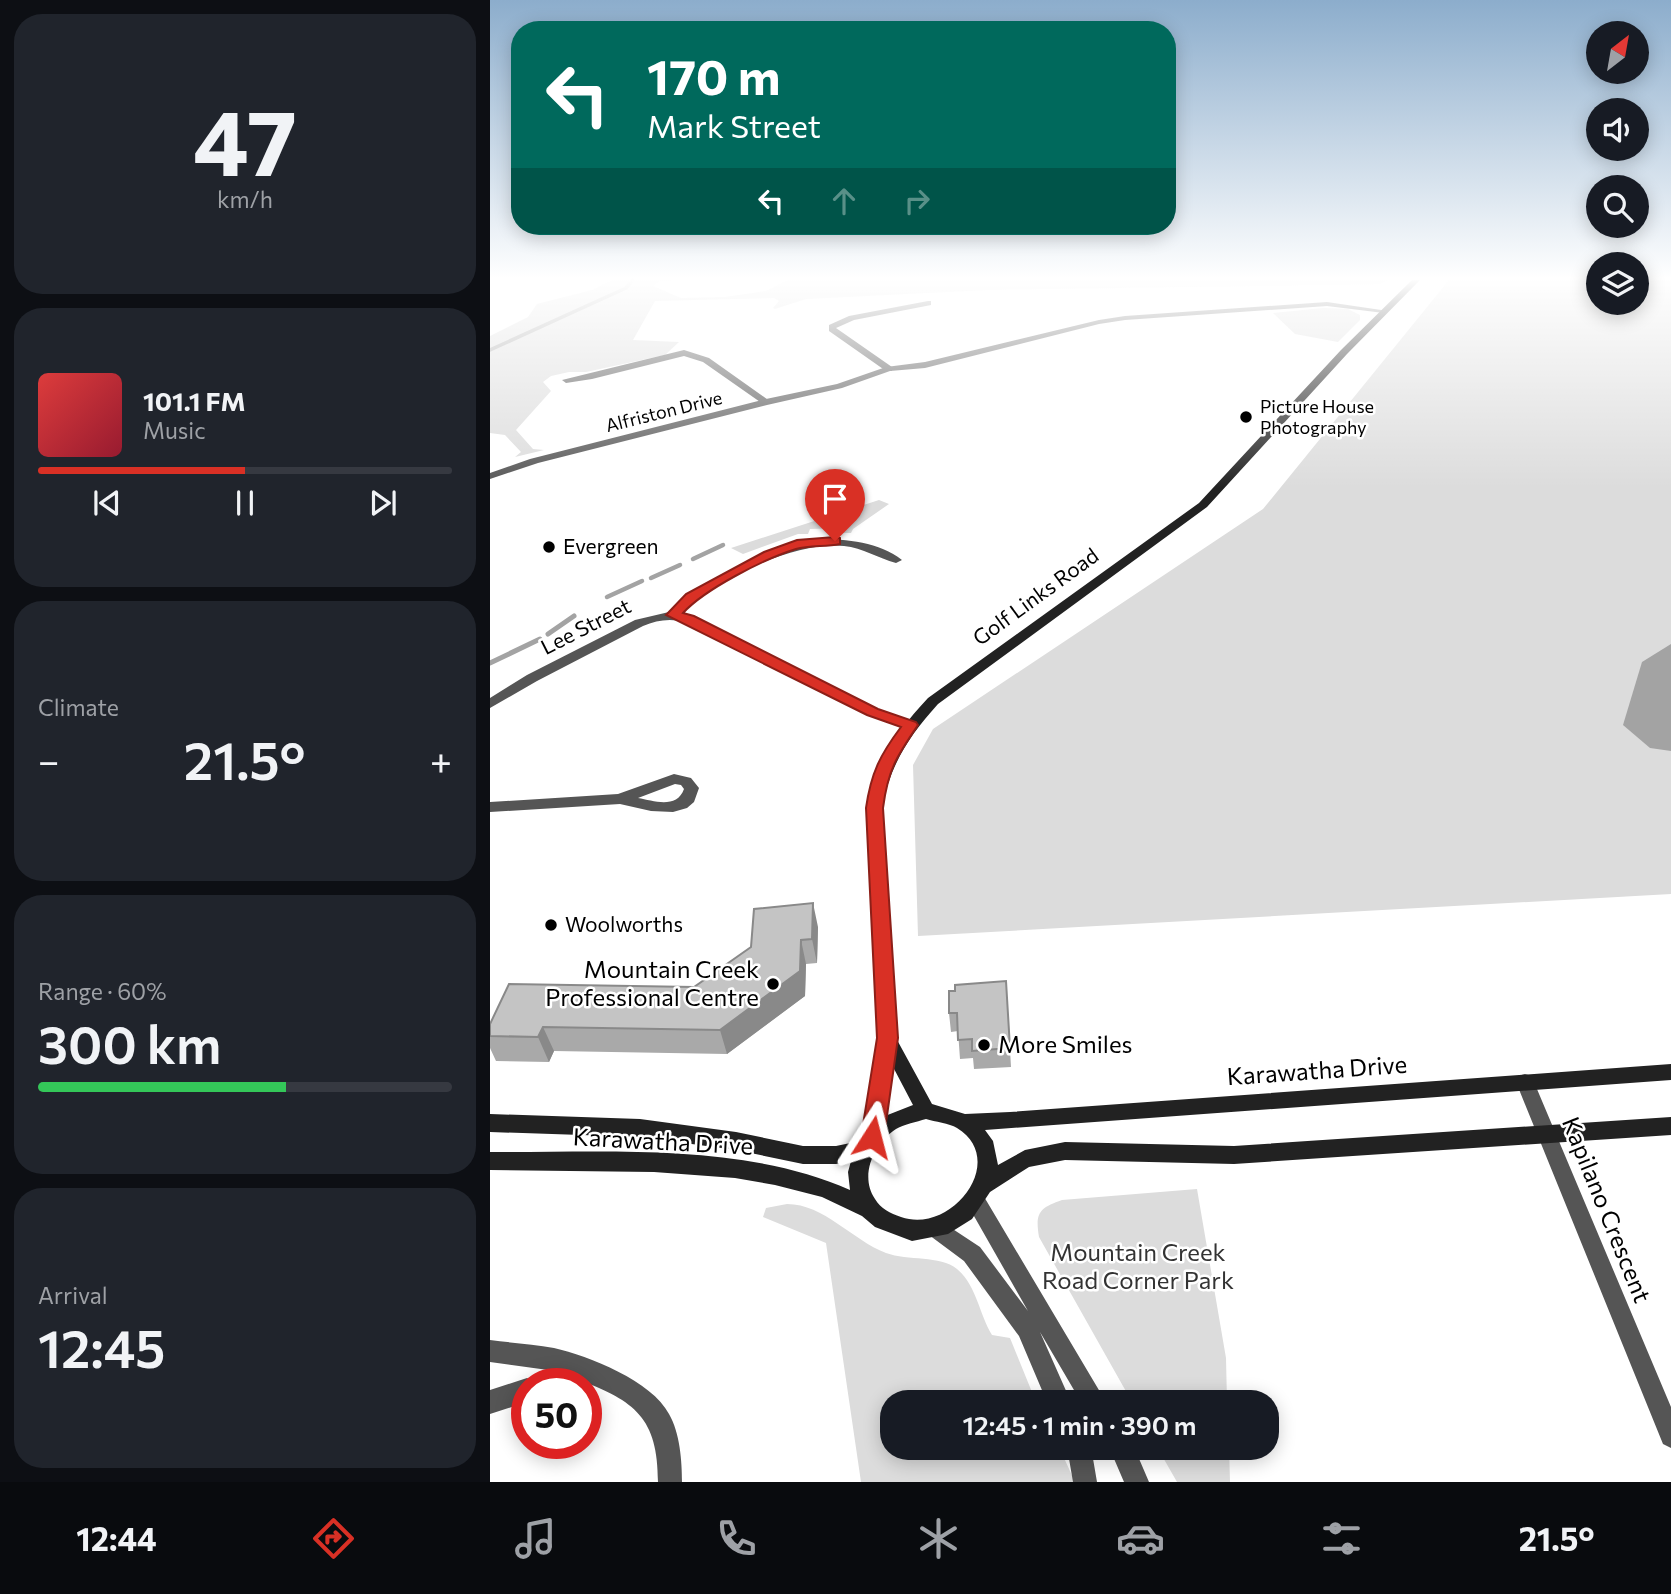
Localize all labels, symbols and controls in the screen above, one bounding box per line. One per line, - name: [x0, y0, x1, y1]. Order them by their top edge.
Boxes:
- north arrow: [1586, 21, 1648, 84]
- map controls: [1586, 21, 1649, 315]
- text: 170 m: [647, 45, 780, 105]
- icon: left: [532, 49, 623, 140]
- text: 47: [193, 83, 297, 195]
- button: sound: [1586, 98, 1649, 161]
- text: Mark Street: [647, 105, 821, 145]
- button: search: [1586, 175, 1649, 238]
- icon: left: [752, 182, 790, 220]
- icon: ahead: [825, 182, 863, 220]
- icon: right: [898, 182, 936, 220]
- text: km/h: [217, 185, 273, 213]
- button: layers: [1586, 252, 1649, 315]
- text: 101.1 FM: [143, 385, 246, 416]
- street label: Alfriston Drive: [603, 386, 724, 436]
- place label: Picture House Photography: [1260, 395, 1374, 438]
- marker: Picture House Photography: [1238, 409, 1254, 425]
- text: Music: [143, 416, 206, 444]
- pin: [805, 469, 865, 541]
- icon: arrive: [816, 480, 854, 518]
- icon: previous: [88, 484, 126, 522]
- icon: pause: [226, 484, 264, 522]
- icon: next: [364, 484, 402, 522]
- place label: Evergreen: [563, 533, 659, 558]
- marker: Evergreen: [541, 539, 557, 555]
- street label: Golf Links Road: [967, 542, 1103, 650]
- street label: Lee Street: [536, 592, 634, 659]
- text: Climate: [38, 693, 119, 721]
- text: 21.5°: [184, 727, 305, 791]
- text: −: [38, 736, 60, 783]
- text: +: [430, 736, 452, 783]
- place label: Woolworths: [565, 911, 683, 936]
- marker: Woolworths: [543, 917, 559, 933]
- place label: Mountain Creek Professional Centre: [545, 954, 759, 1011]
- marker: Mountain Creek Professional Centre: [765, 976, 781, 992]
- text: Range · 60%: [38, 977, 166, 1005]
- text: 300 km: [38, 1011, 221, 1075]
- place label: More Smiles: [998, 1029, 1133, 1058]
- marker: More Smiles: [976, 1037, 992, 1053]
- street label: Karawatha Drive: [1226, 1049, 1408, 1090]
- position arrow: [835, 1100, 909, 1174]
- street label: Kapilano Crescent: [1557, 1112, 1658, 1307]
- street label: Karawatha Drive: [572, 1121, 754, 1160]
- park label: Mountain Creek Road Corner Park: [1042, 1237, 1234, 1294]
- text: Arrival: [38, 1281, 108, 1309]
- text: 12:45: [38, 1315, 166, 1379]
- speed limit sign: 50: [511, 1368, 602, 1459]
- text: 12:45 · 1 min · 390 m: [963, 1409, 1196, 1440]
- icon: directions: [309, 1514, 358, 1563]
- icon: music: [511, 1514, 560, 1563]
- icon: phone: [712, 1514, 761, 1563]
- icon: climate: [914, 1514, 963, 1563]
- icon: car: [1116, 1514, 1165, 1563]
- icon: filters: [1317, 1514, 1366, 1563]
- text: 12:44: [76, 1518, 157, 1558]
- text: 21.5°: [1519, 1518, 1595, 1558]

